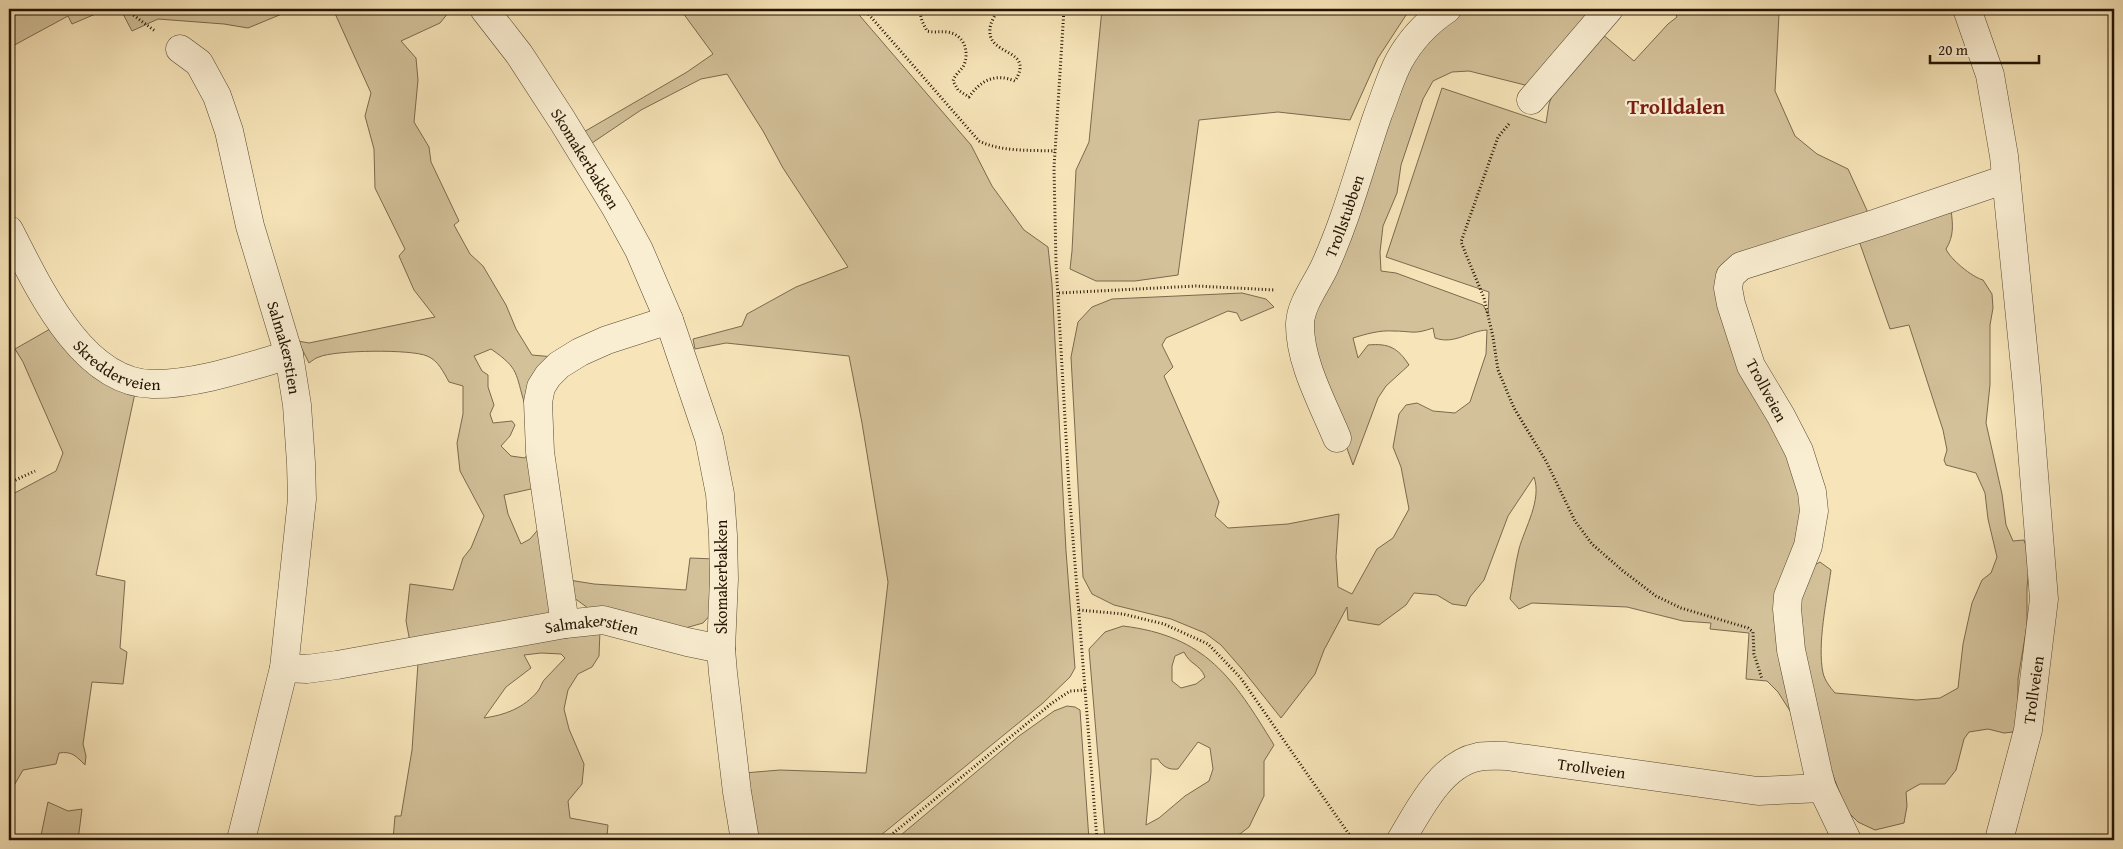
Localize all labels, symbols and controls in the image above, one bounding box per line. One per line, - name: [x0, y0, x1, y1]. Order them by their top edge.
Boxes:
- scale bar: [1930, 32, 2039, 64]
- text: 20 m: [1938, 39, 1969, 60]
- district label: Trolldalen: [1627, 91, 1726, 122]
- street label: Skomakerbakken: [545, 103, 626, 214]
- street label: Trollstubben: [1318, 172, 1370, 261]
- street label: Salmakerstien: [261, 298, 307, 396]
- street label: Skredderveien: [68, 334, 160, 396]
- street label: Trollveien: [1740, 354, 1794, 426]
- street label: Skomakerbakken: [709, 520, 733, 634]
- street label: Salmakerstien: [543, 608, 641, 641]
- street label: Trollveien: [2016, 654, 2050, 726]
- street label: Trollveien: [1556, 751, 1627, 784]

